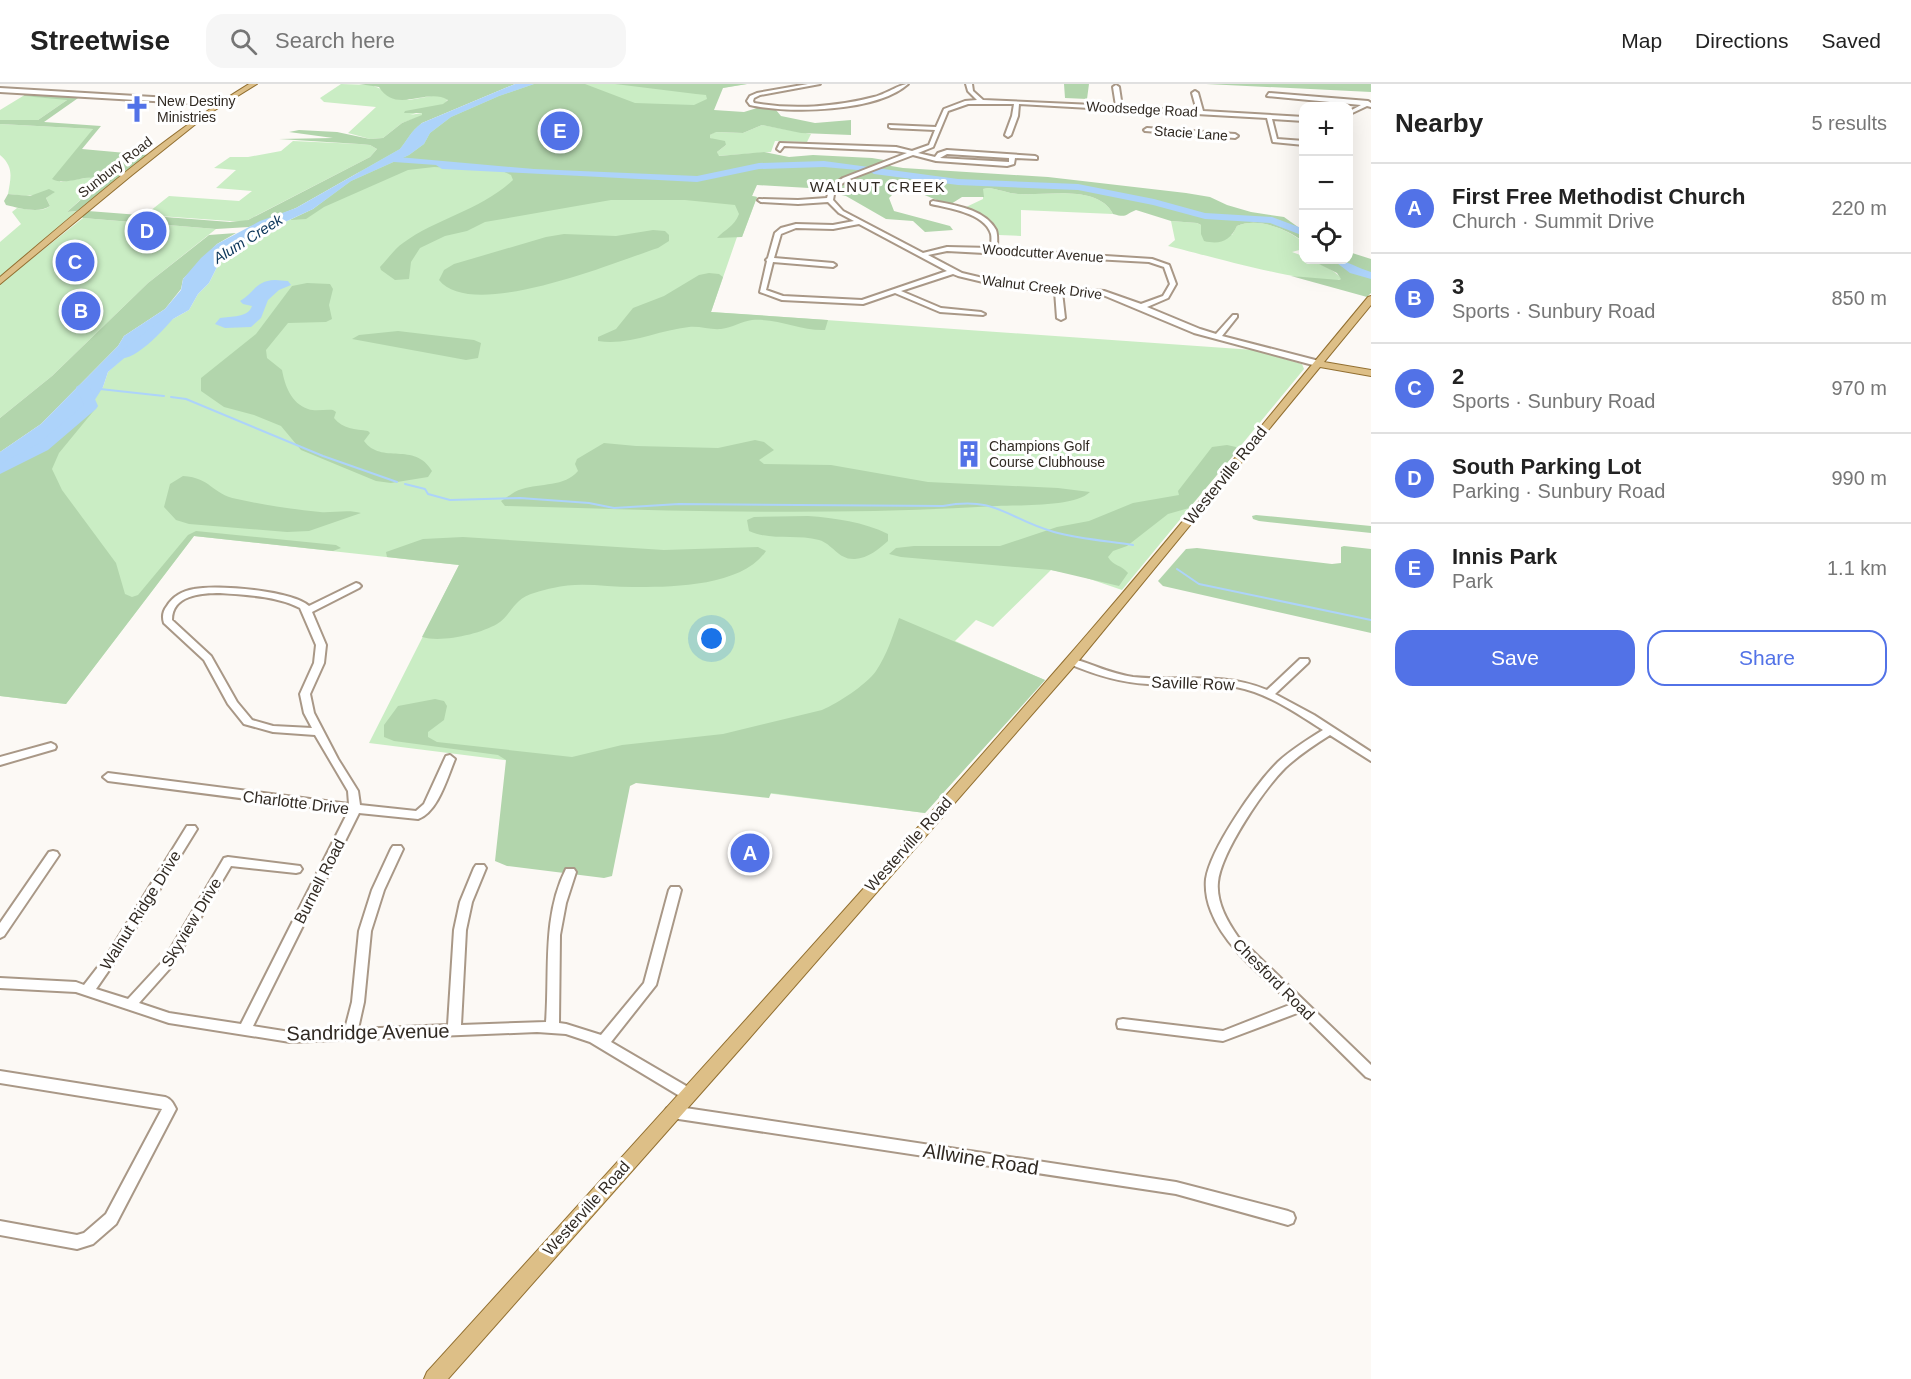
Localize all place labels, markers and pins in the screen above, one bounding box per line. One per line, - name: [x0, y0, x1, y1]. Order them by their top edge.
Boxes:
- place label: New Destiny Ministries: [157, 93, 236, 125]
- church icon: New Destiny Ministries: [122, 94, 152, 124]
- pin: E: [540, 108, 580, 154]
- pin: D: [128, 208, 166, 254]
- pin: C: [56, 240, 94, 285]
- pin: B: [62, 288, 100, 334]
- place label: Champions Golf Course Clubhouse: [989, 438, 1105, 470]
- building icon: Champions Golf Course Clubhouse: [954, 439, 984, 469]
- pin: A: [730, 830, 770, 876]

